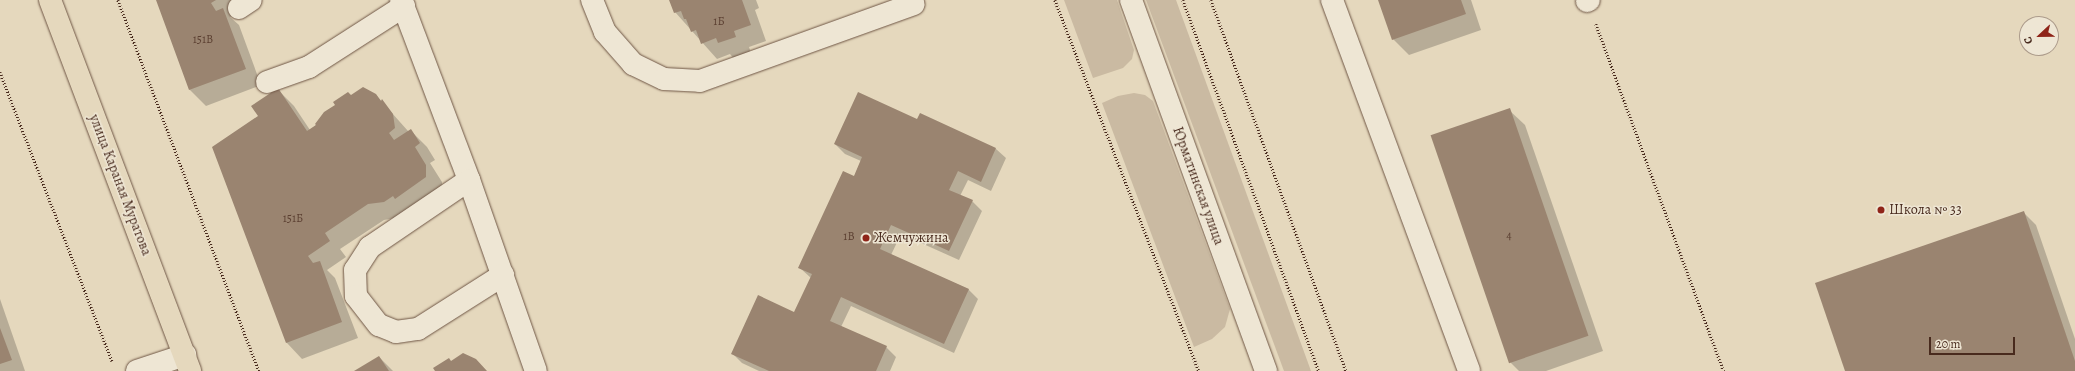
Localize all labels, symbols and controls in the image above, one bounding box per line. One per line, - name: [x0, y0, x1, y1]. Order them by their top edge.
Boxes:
- house number: 1Б: [713, 15, 725, 29]
- north arrow: [2019, 16, 2059, 56]
- house number: 151В: [193, 33, 213, 47]
- text: С: [2020, 34, 2037, 46]
- street label: улица Караная Муратова: [85, 112, 155, 258]
- street label: Юрматинская улица: [1169, 125, 1227, 247]
- place label: Школа № 33: [1889, 202, 1962, 218]
- marker: Школа № 33: [1876, 205, 1886, 215]
- house number: 151Б: [283, 212, 303, 226]
- house number: 4: [1506, 229, 1512, 243]
- house number: 1В: [843, 230, 855, 244]
- place label: Жемчужина: [874, 230, 949, 246]
- marker: Жемчужина: [861, 233, 871, 243]
- scale bar: [1931, 329, 2017, 355]
- text: 20 m: [1936, 336, 1960, 352]

